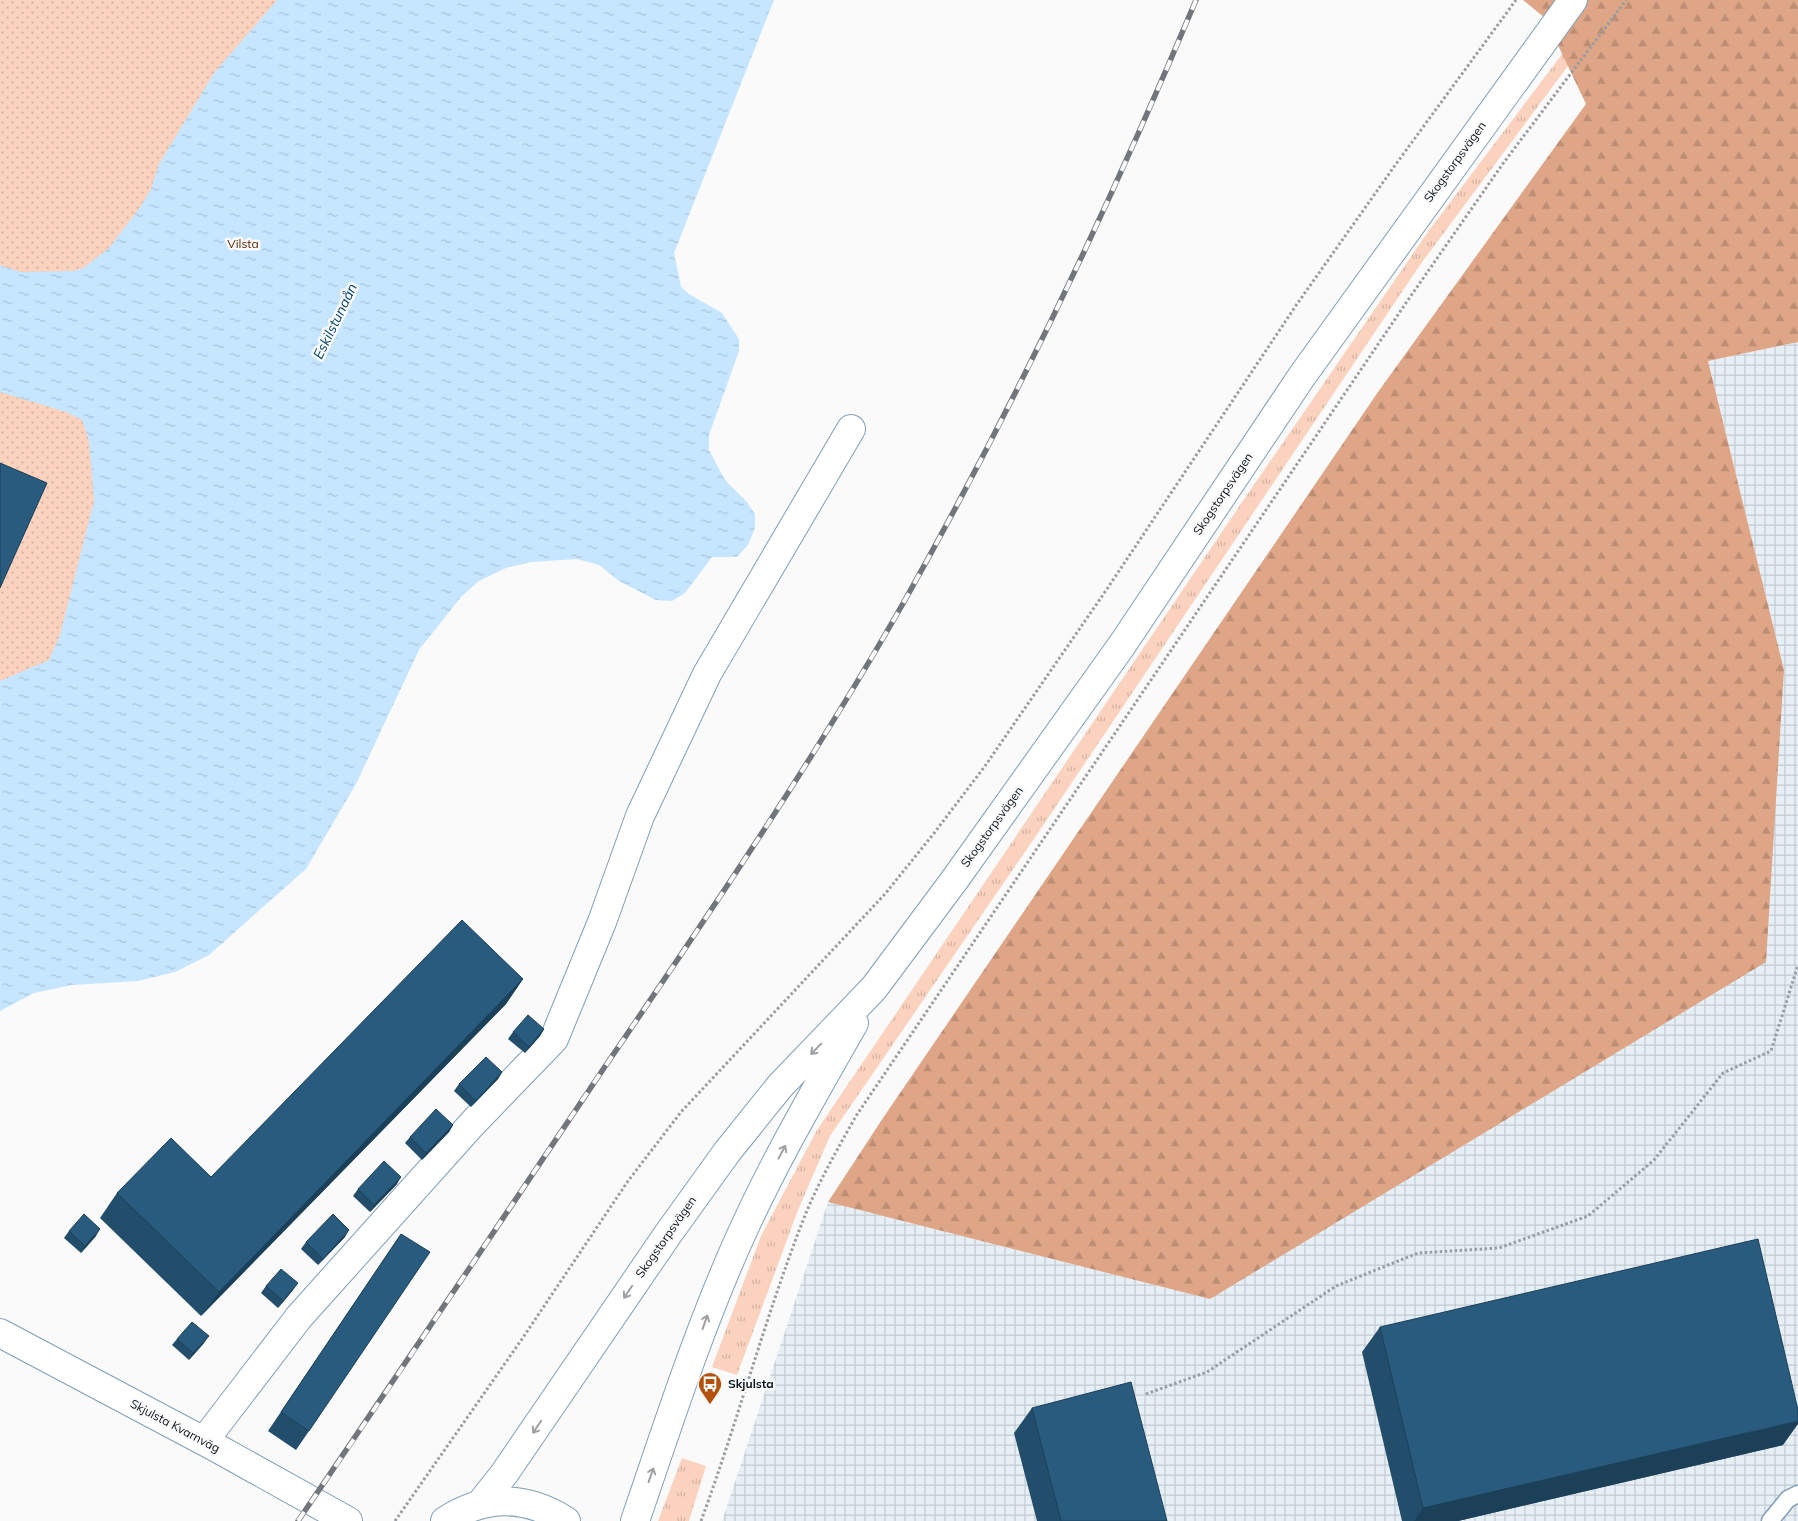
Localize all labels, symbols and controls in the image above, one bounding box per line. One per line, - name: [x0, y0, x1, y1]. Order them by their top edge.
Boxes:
- street label: Skogstorpsvägen: [1420, 118, 1489, 205]
- park label: Vilsta: [227, 236, 259, 251]
- water label: Eskilstunaån: [309, 280, 361, 362]
- street label: Skogstorpsvägen: [1189, 450, 1256, 538]
- street label: Skogstorpsvägen: [957, 783, 1026, 870]
- one-way arrow: [810, 1042, 822, 1055]
- one-way arrow: [778, 1145, 787, 1160]
- street label: Skogstorpsvägen: [632, 1193, 699, 1280]
- one-way arrow: [623, 1285, 633, 1299]
- one-way arrow: [701, 1315, 710, 1330]
- bus stop icon: Skjulsta: [697, 1371, 723, 1405]
- place label: Skjulsta: [728, 1376, 774, 1391]
- street label: Skjulsta Kvarnväg: [128, 1396, 223, 1456]
- one-way arrow: [532, 1419, 542, 1433]
- one-way arrow: [647, 1468, 656, 1483]

